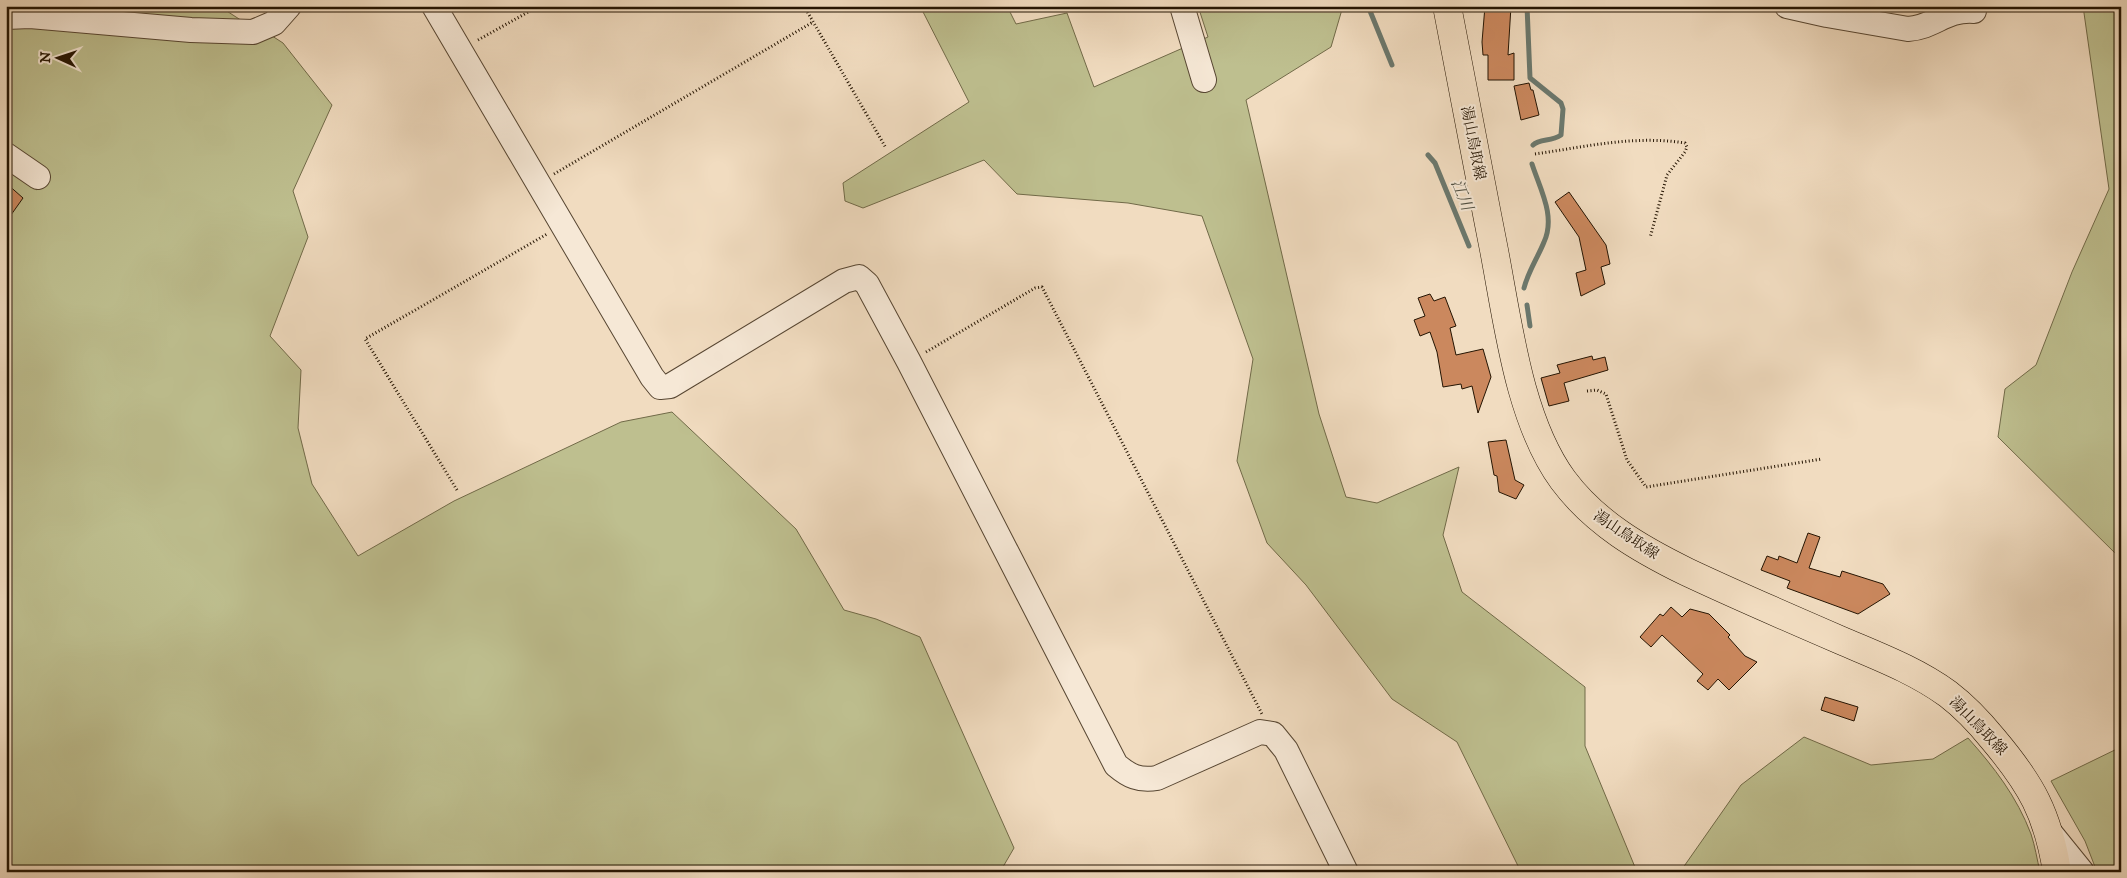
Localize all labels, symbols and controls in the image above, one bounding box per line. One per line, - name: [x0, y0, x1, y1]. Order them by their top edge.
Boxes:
- north arrow: [32, 32, 82, 82]
- text: N: [37, 51, 55, 64]
- street label: 湯山鳥取線: [1457, 104, 1489, 182]
- water label: 江川: [1447, 176, 1478, 215]
- street label: 湯山鳥取線: [1590, 506, 1662, 564]
- street label: 湯山鳥取線: [1945, 692, 2011, 760]

